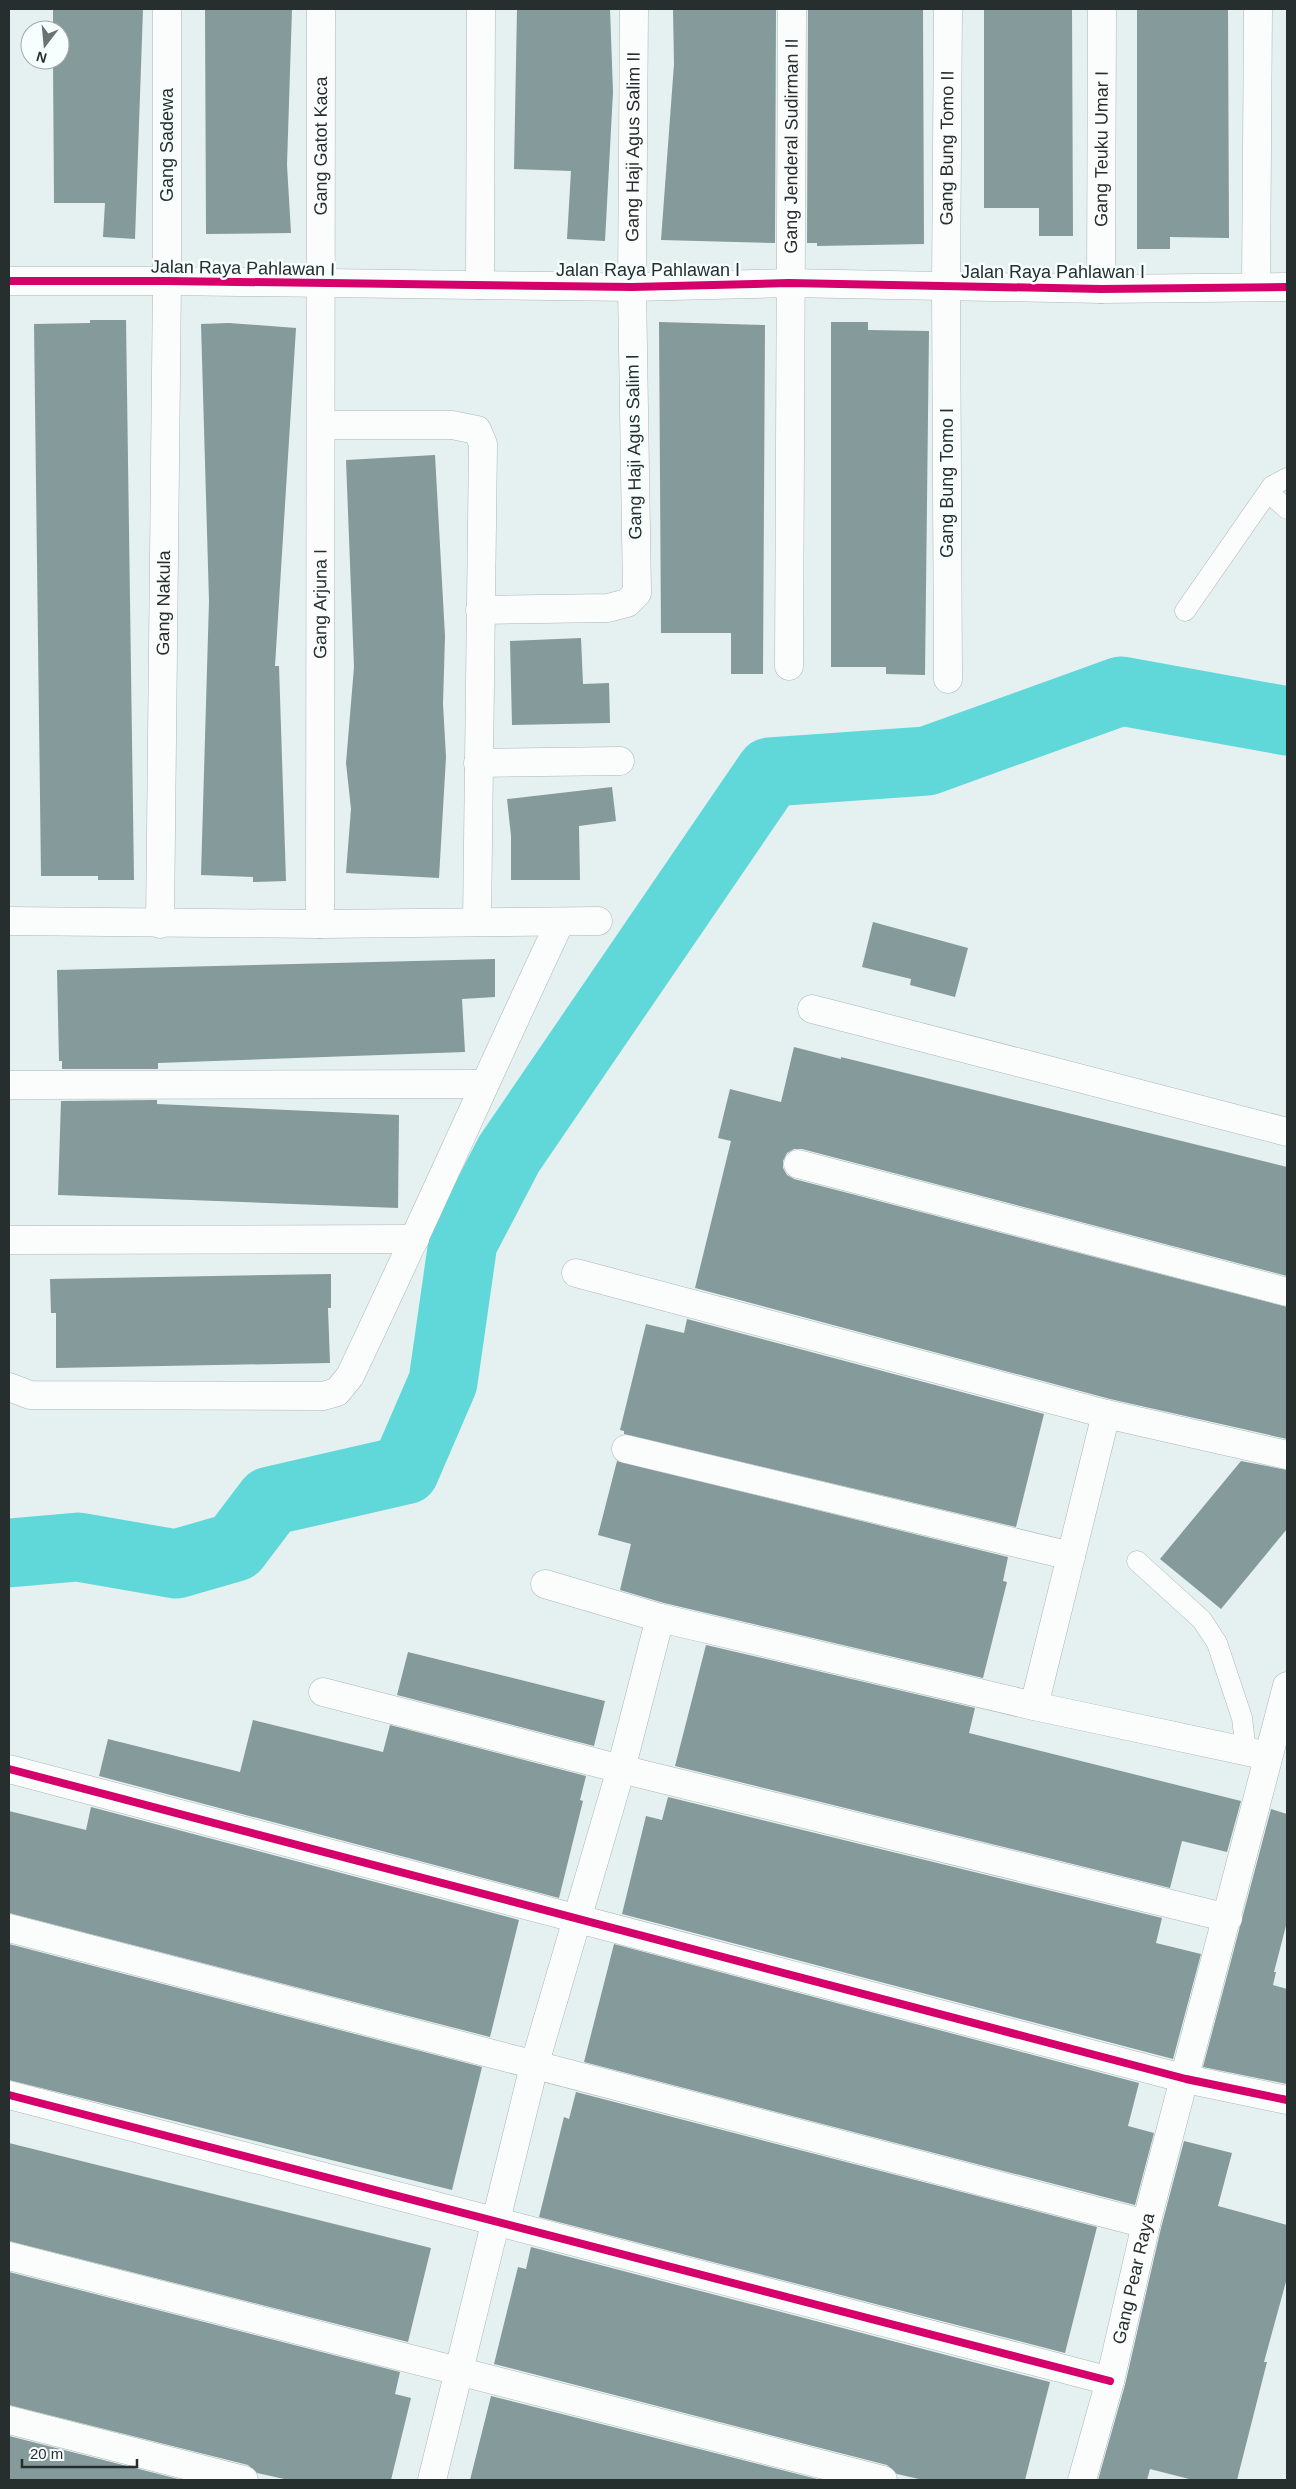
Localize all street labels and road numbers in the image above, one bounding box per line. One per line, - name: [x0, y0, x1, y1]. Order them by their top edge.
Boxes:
- street label: Gang Jenderal Sudirman II: [781, 38, 802, 254]
- street label: Gang Haji Agus Salim II: [622, 52, 644, 242]
- street label: Gang Bung Tomo II: [936, 70, 958, 226]
- street label: Gang Teuku Umar I: [1091, 71, 1112, 227]
- street label: Gang Gatot Kaca: [311, 75, 331, 216]
- street label: Gang Sadewa: [157, 87, 177, 202]
- street label: Jalan Raya Pahlawan I: [151, 256, 335, 280]
- street label: Jalan Raya Pahlawan I: [556, 260, 740, 280]
- street label: Jalan Raya Pahlawan I: [961, 262, 1145, 282]
- street label: Gang Haji Agus Salim I: [622, 354, 646, 540]
- street label: Gang Bung Tomo I: [937, 408, 957, 558]
- street label: Gang Nakula: [153, 549, 174, 656]
- street label: Gang Arjuna I: [310, 549, 330, 659]
- street label: Gang Pear Raya: [1109, 2210, 1159, 2346]

